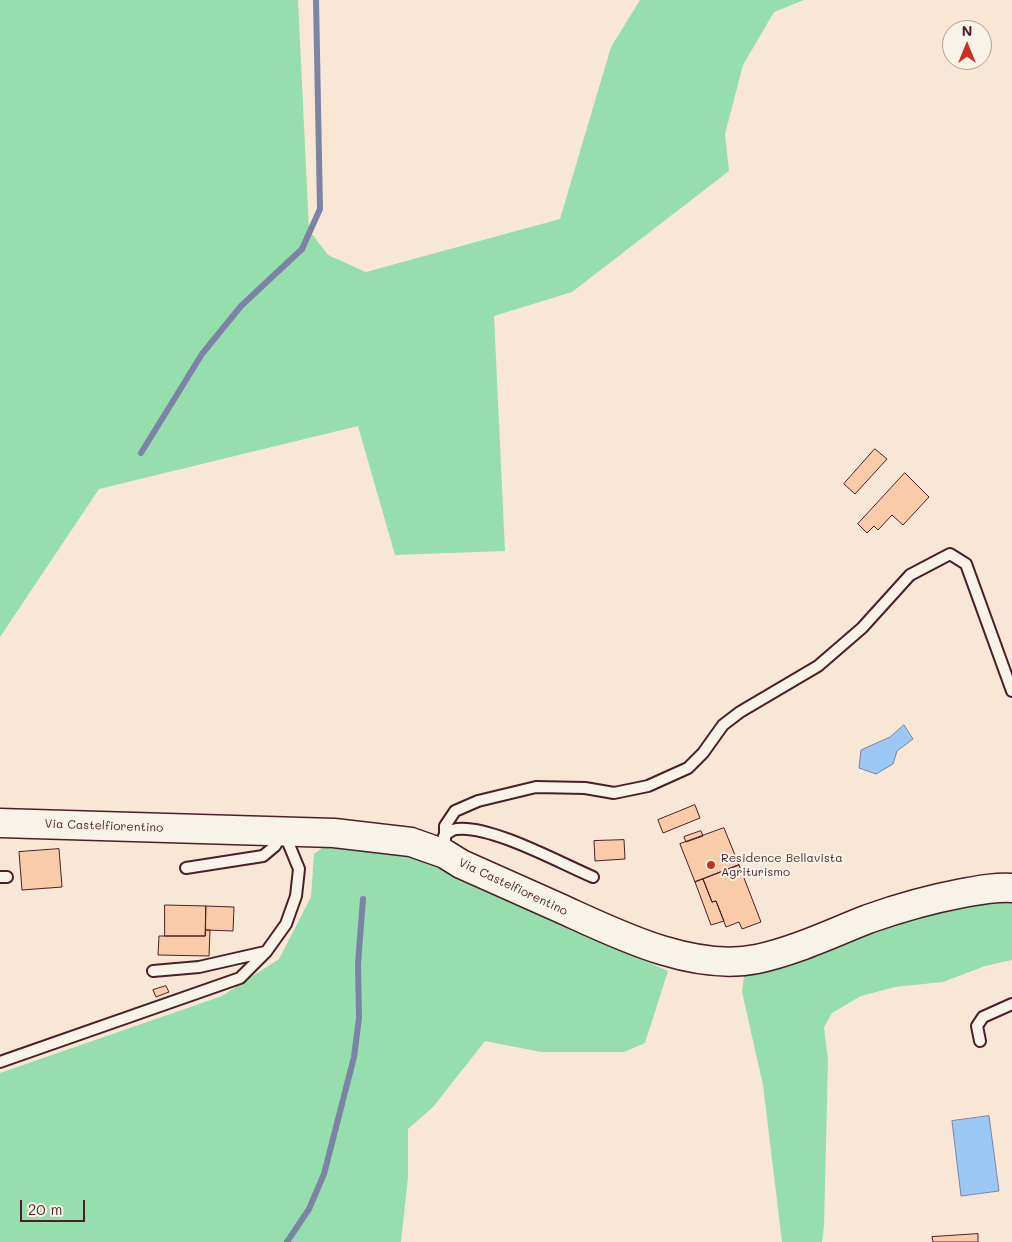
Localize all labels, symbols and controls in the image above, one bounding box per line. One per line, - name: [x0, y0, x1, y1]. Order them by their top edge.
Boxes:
- north arrow: [942, 20, 992, 70]
- text: N: [962, 21, 972, 40]
- street label: Via Castelfiorentino: [44, 817, 164, 835]
- place label: Residence Bellavista Agriturismo: [721, 851, 843, 879]
- street label: Via Castelfiorentino: [456, 855, 570, 919]
- marker: Residence Bellavista Agriturismo: [705, 859, 717, 871]
- scale bar: [22, 1190, 88, 1222]
- text: 20 m: [28, 1199, 62, 1219]

